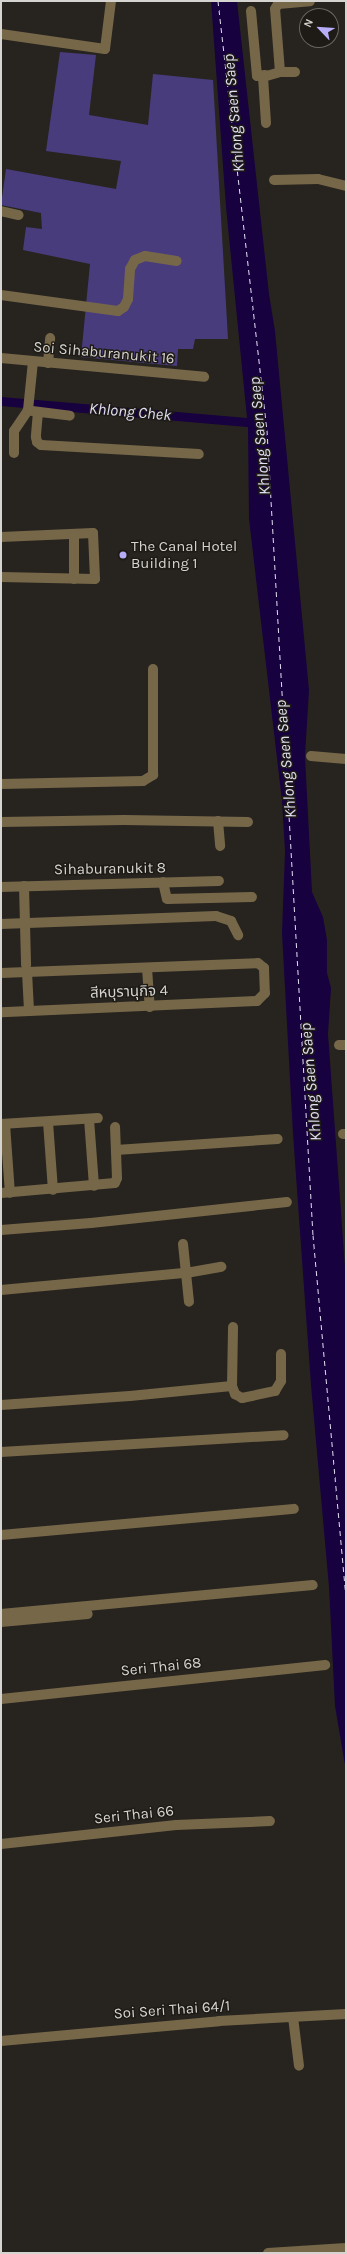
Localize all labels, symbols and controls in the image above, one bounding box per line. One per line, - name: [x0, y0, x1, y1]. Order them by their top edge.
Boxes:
- north arrow: [299, 8, 339, 48]
- text: N: [301, 17, 316, 29]
- water label: Khlong Saen Saep: [219, 53, 249, 173]
- street label: Soi Sihaburanukit 16: [33, 338, 175, 368]
- water label: Khlong Saen Saep: [245, 376, 275, 496]
- water label: Khlong Chek: [88, 399, 172, 425]
- place label: The Canal Hotel Building 1: [131, 537, 237, 572]
- marker: The Canal Hotel Building 1: [118, 550, 128, 560]
- water label: Khlong Saen Saep: [271, 699, 301, 819]
- street label: Sihaburanukit 8: [54, 859, 166, 879]
- street label: สีหบุรานุกิจ 4: [90, 982, 168, 1002]
- water label: Khlong Saen Saep: [296, 1022, 326, 1142]
- street label: Seri Thai 68: [120, 1654, 202, 1680]
- street label: Seri Thai 66: [93, 1802, 175, 1828]
- street label: Soi Seri Thai 64/1: [113, 1997, 231, 2023]

